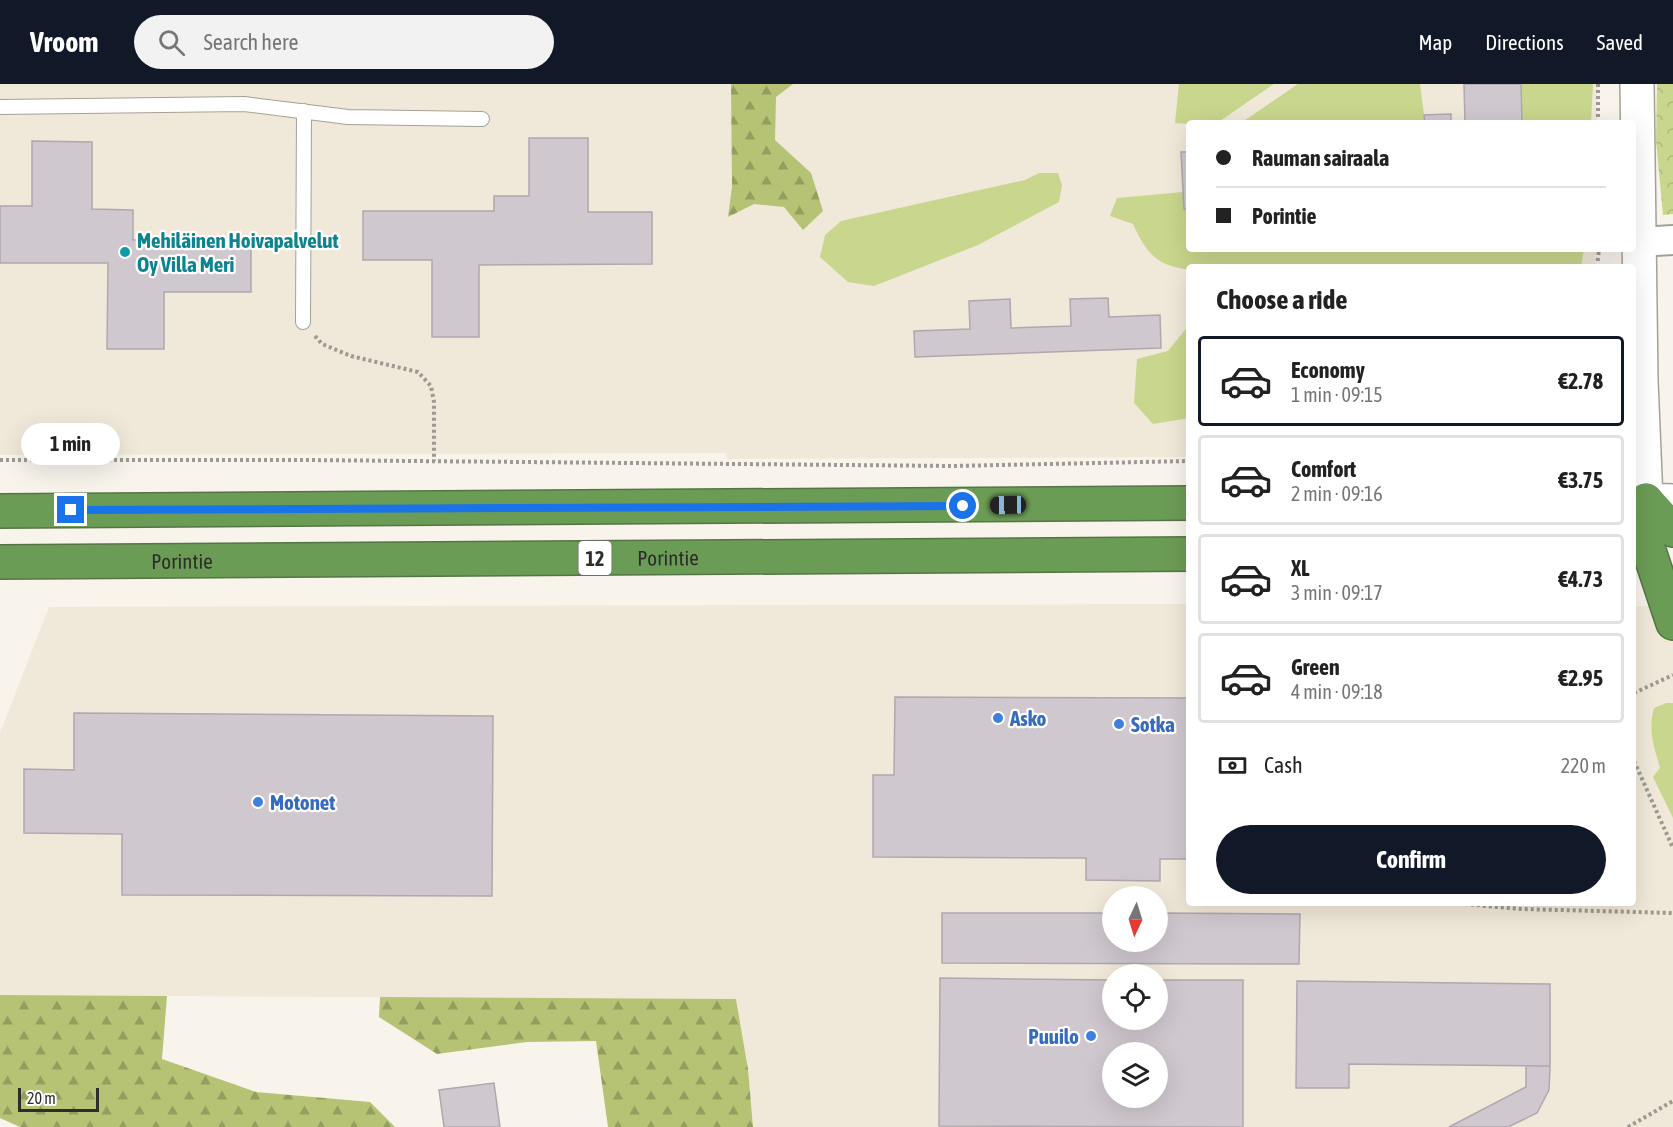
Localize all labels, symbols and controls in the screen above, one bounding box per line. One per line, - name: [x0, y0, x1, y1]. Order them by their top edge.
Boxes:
- search box: [134, 15, 554, 69]
- text: Vroom: [30, 26, 98, 58]
- icon: search: [155, 26, 188, 59]
- text: Search here: [203, 29, 298, 55]
- text: Map: [1418, 30, 1452, 54]
- text: Directions: [1485, 30, 1564, 54]
- text: Saved: [1597, 30, 1643, 54]
- text: Rauman sairaala: [1252, 145, 1389, 171]
- text: Porintie: [1252, 203, 1317, 229]
- place label: Mehiläinen Hoivapalvelut Oy Villa Meri: [137, 228, 338, 276]
- marker: Mehiläinen Hoivapalvelut Oy Villa Meri: [118, 245, 132, 259]
- text: Choose a ride: [1216, 284, 1348, 315]
- icon: car: [1219, 354, 1273, 408]
- text: Economy: [1291, 357, 1365, 383]
- text: €2.78: [1558, 368, 1603, 394]
- text: 1 min · 09:15: [1291, 383, 1383, 406]
- callout: 1 min: [22, 423, 121, 465]
- text: 1 min: [50, 432, 91, 455]
- icon: car: [1219, 453, 1273, 507]
- text: Comfort: [1291, 456, 1356, 482]
- text: €3.75: [1558, 467, 1603, 493]
- text: 2 min · 09:16: [1291, 482, 1383, 505]
- route start: [949, 492, 976, 519]
- route end: [57, 496, 84, 523]
- car: [990, 496, 1026, 514]
- road number: 12: [578, 541, 612, 575]
- street label: Porintie: [637, 545, 699, 570]
- street label: Porintie: [151, 549, 213, 573]
- icon: car: [1219, 552, 1273, 606]
- text: XL: [1291, 555, 1309, 581]
- text: €4.73: [1558, 566, 1603, 592]
- text: 3 min · 09:17: [1291, 581, 1383, 604]
- icon: car: [1219, 651, 1273, 705]
- text: Green: [1291, 654, 1340, 680]
- text: €2.95: [1558, 665, 1603, 691]
- text: 4 min · 09:18: [1291, 680, 1383, 703]
- place label: Asko: [1009, 706, 1047, 730]
- marker: Asko: [991, 711, 1005, 725]
- place label: Sotka: [1131, 712, 1175, 736]
- marker: Sotka: [1112, 717, 1126, 731]
- icon: cash: [1216, 749, 1249, 782]
- text: Cash: [1264, 752, 1303, 778]
- text: 220 m: [1561, 754, 1606, 777]
- place label: Motonet: [270, 790, 335, 814]
- marker: Motonet: [251, 795, 265, 809]
- button: Confirm: [1216, 825, 1606, 894]
- north arrow: [1102, 886, 1168, 952]
- map controls: [1102, 886, 1168, 1108]
- button: locate: [1102, 964, 1168, 1030]
- place label: Puuilo: [1028, 1024, 1079, 1048]
- marker: Puuilo: [1084, 1029, 1098, 1043]
- button: layers: [1102, 1042, 1168, 1108]
- scale bar: [18, 1085, 99, 1112]
- text: 20 m: [27, 1089, 56, 1107]

